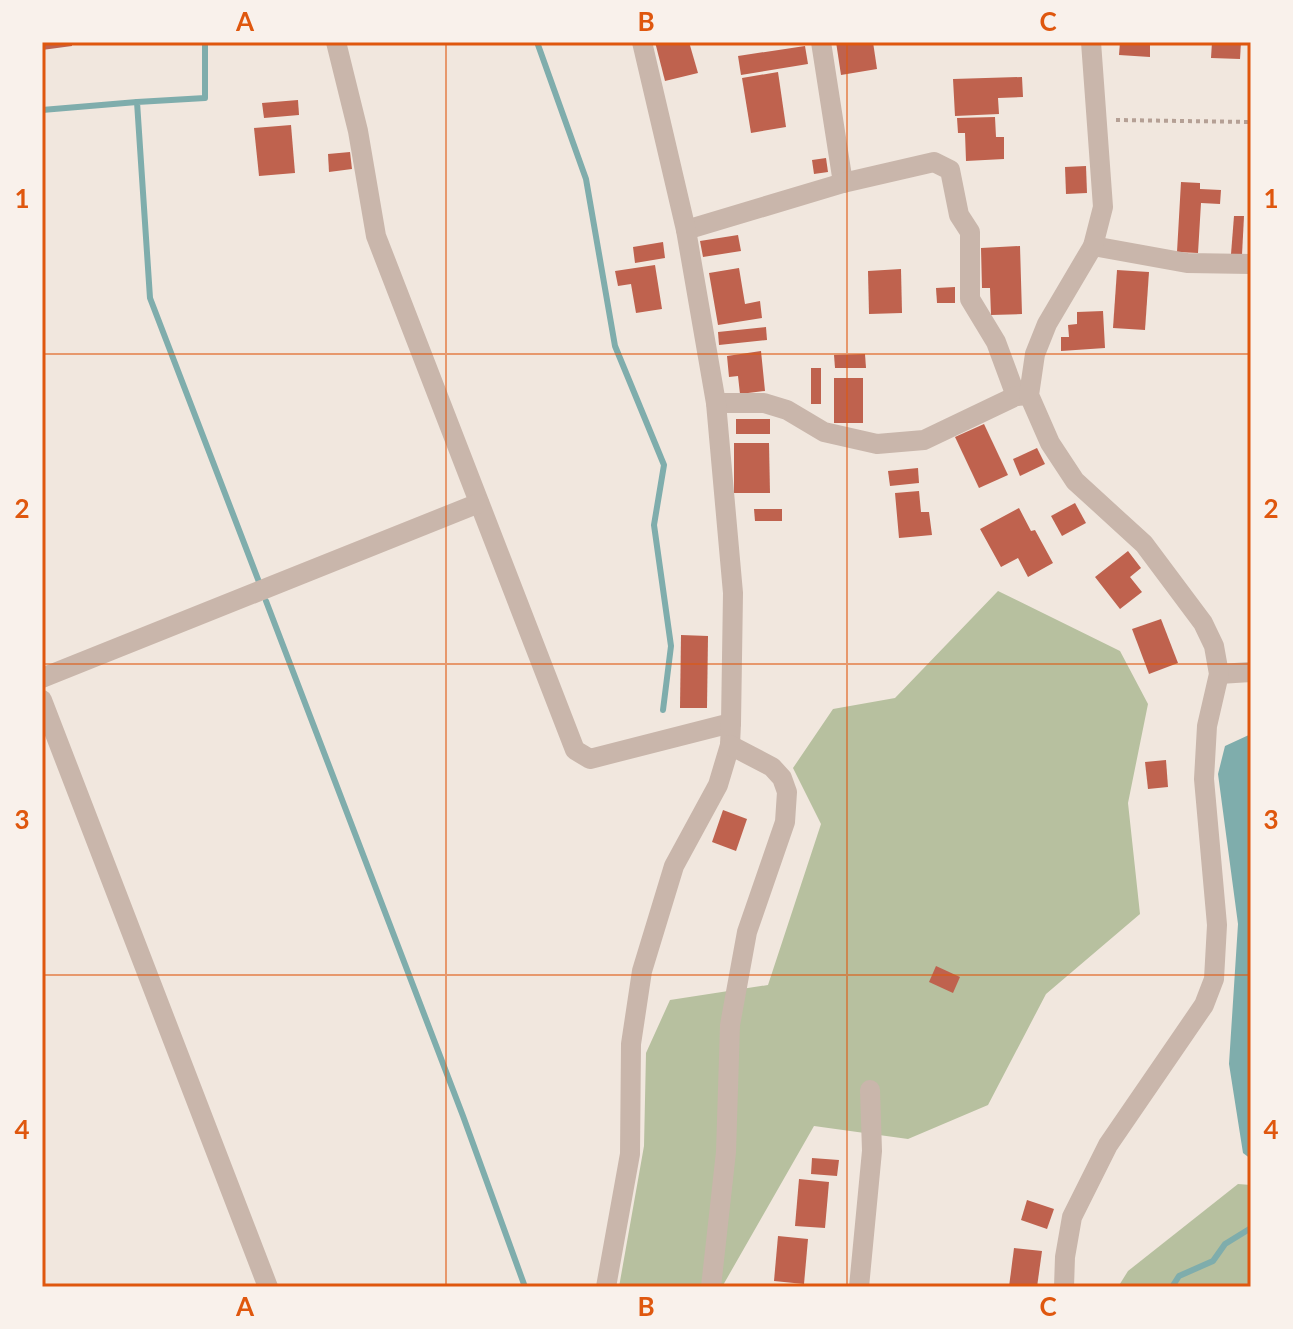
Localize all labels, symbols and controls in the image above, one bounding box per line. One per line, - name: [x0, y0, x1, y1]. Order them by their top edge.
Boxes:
- text: A: [235, 5, 255, 37]
- text: B: [637, 5, 655, 37]
- text: C: [1039, 5, 1057, 37]
- text: 1: [14, 182, 30, 214]
- text: 1: [1263, 182, 1279, 214]
- text: 2: [14, 492, 30, 524]
- text: 2: [1263, 492, 1279, 524]
- text: 3: [14, 803, 30, 835]
- text: 3: [1263, 803, 1279, 835]
- text: 4: [14, 1113, 30, 1145]
- text: 4: [1263, 1113, 1279, 1145]
- text: A: [235, 1290, 255, 1322]
- text: B: [637, 1290, 655, 1322]
- text: C: [1039, 1290, 1057, 1322]

